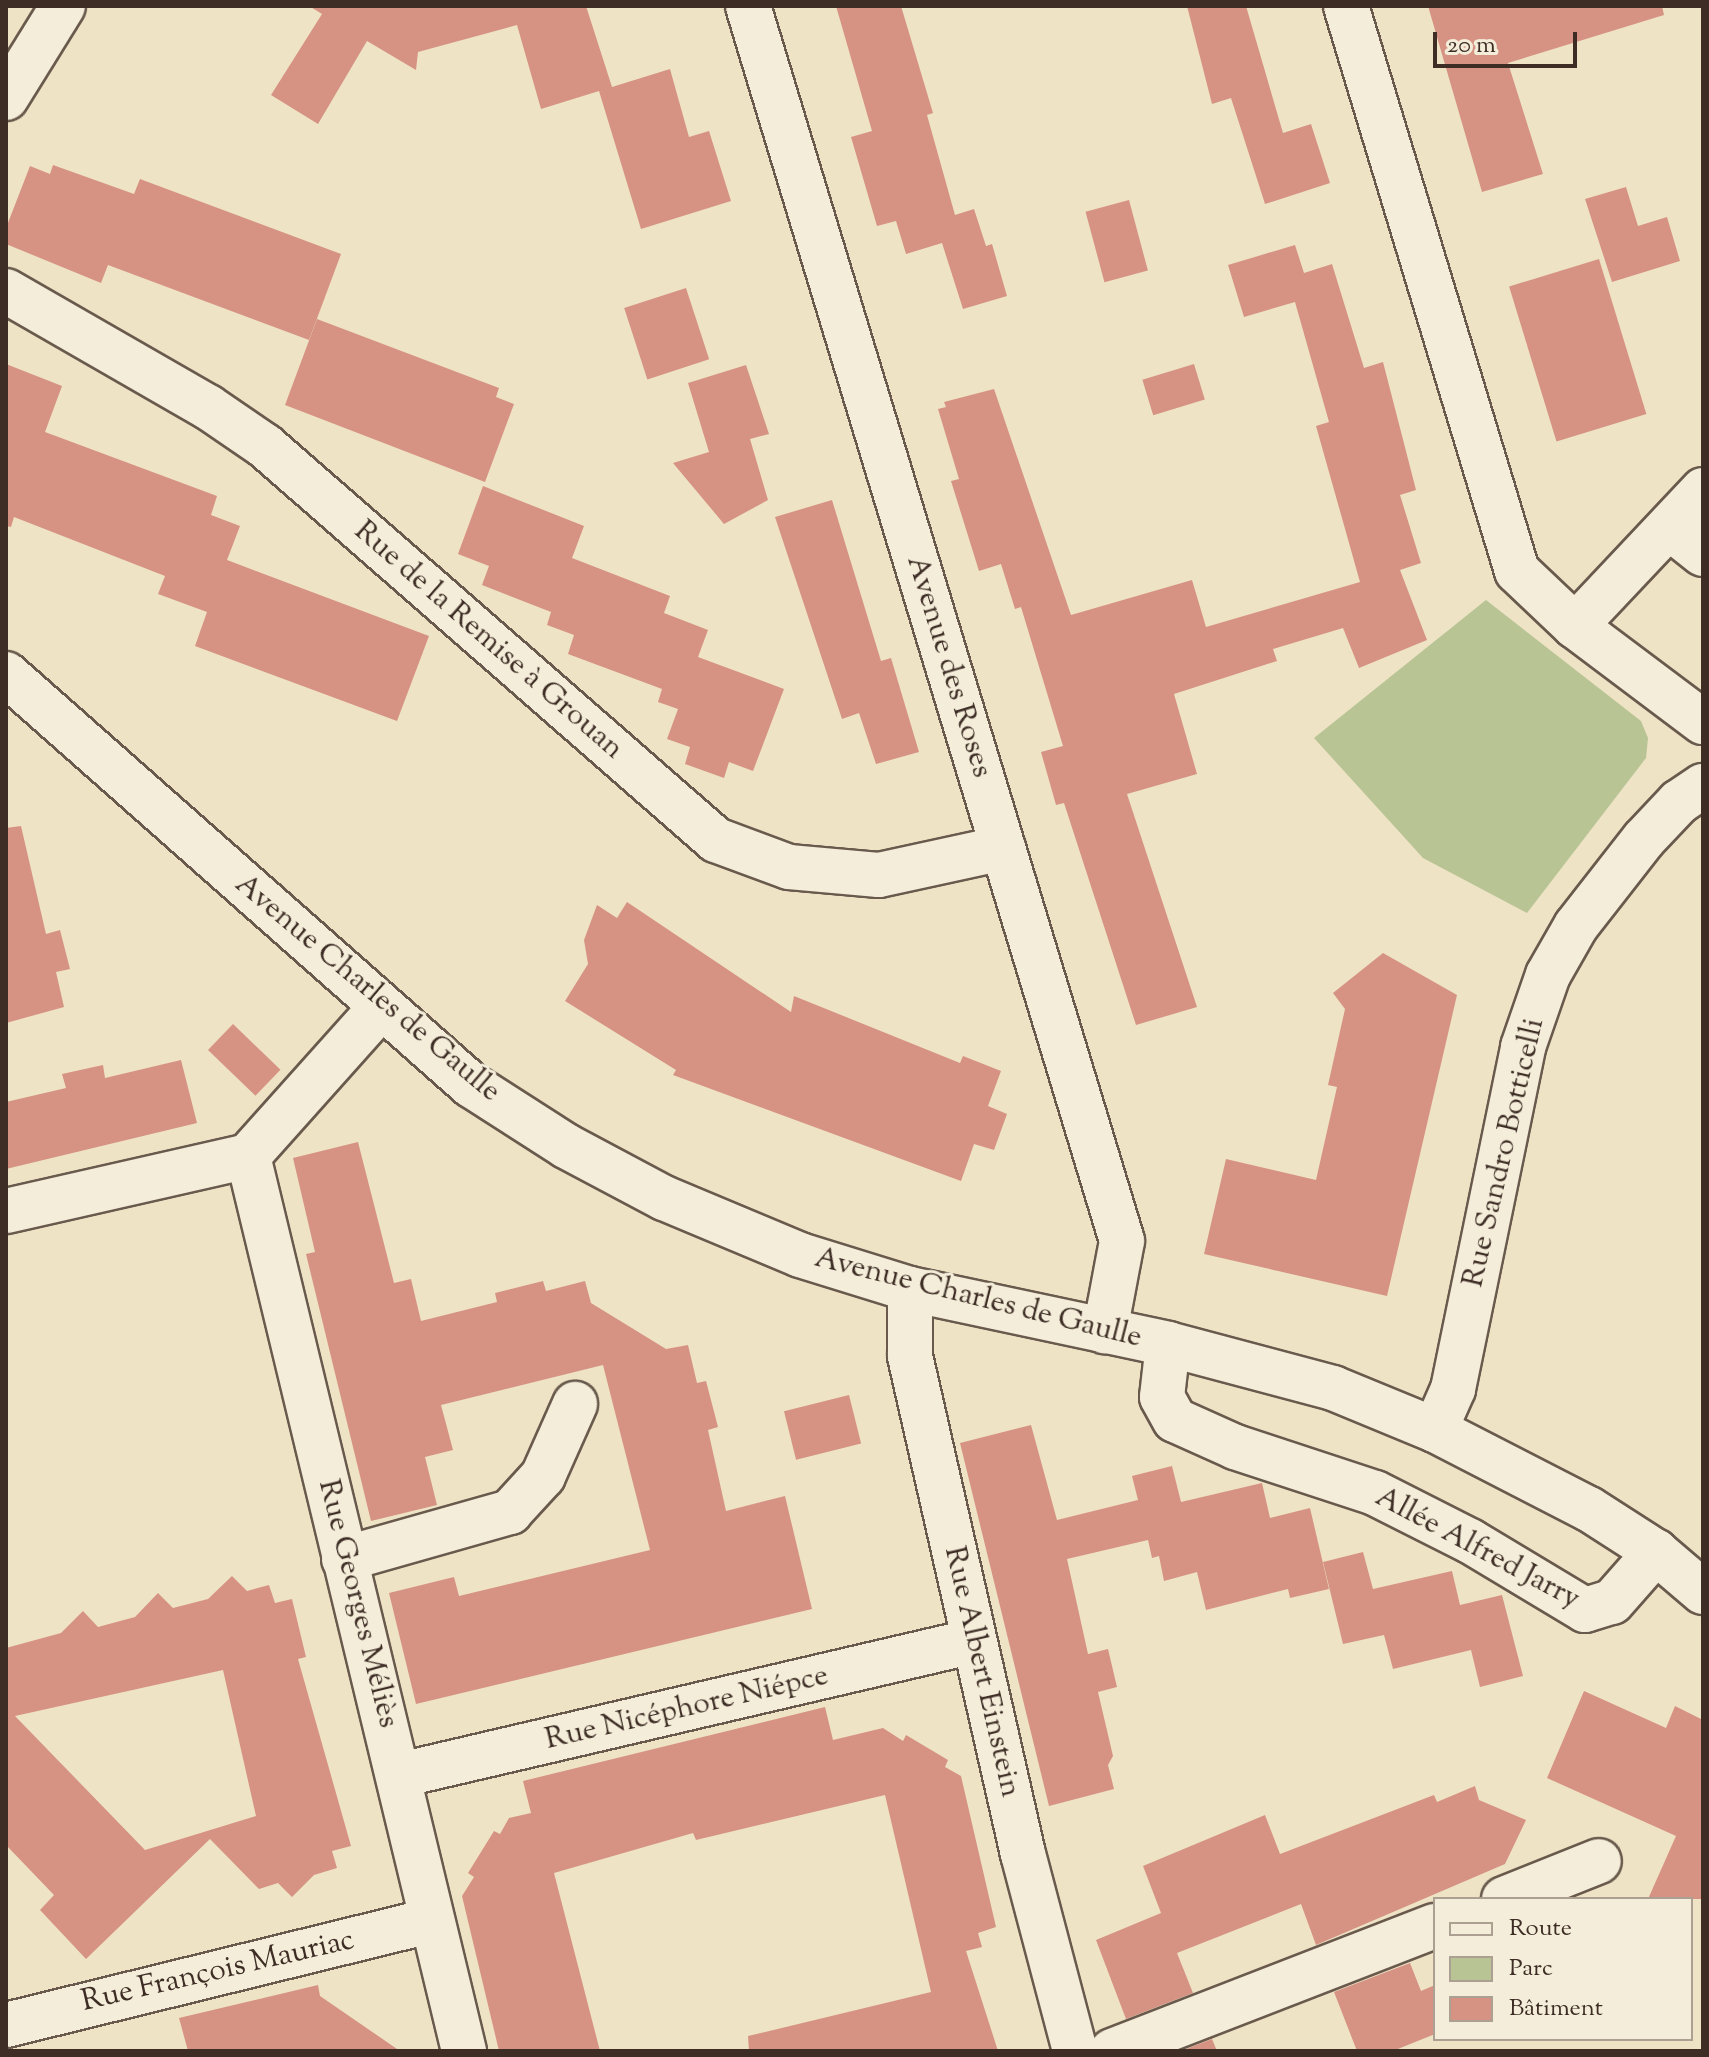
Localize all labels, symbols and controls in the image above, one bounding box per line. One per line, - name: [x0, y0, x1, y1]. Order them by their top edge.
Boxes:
- scale bar: [1437, 16, 1581, 66]
- text: 20 m: [1447, 29, 1496, 63]
- street label: Rue de la Remise à Grouan: [346, 514, 630, 768]
- street label: Avenue des Roses: [897, 552, 999, 782]
- street label: Avenue Charles de Gaulle: [227, 867, 507, 1111]
- street label: Rue Sandro Botticelli: [1457, 1015, 1553, 1291]
- street label: Avenue Charles de Gaulle: [811, 1241, 1145, 1357]
- street label: Rue Georges Méliès: [309, 1476, 405, 1732]
- street label: Allée Alfred Jarry: [1369, 1480, 1585, 1618]
- street label: Rue Albert Einstein: [935, 1543, 1027, 1801]
- street label: Rue Nicéphore Niépce: [542, 1659, 832, 1759]
- legend: [1433, 1897, 1693, 2041]
- text: Route: [1509, 1912, 1572, 1946]
- street label: Rue François Mauriac: [78, 1923, 358, 2021]
- text: Parc: [1509, 1952, 1553, 1986]
- text: Bâtiment: [1509, 1992, 1603, 2026]

